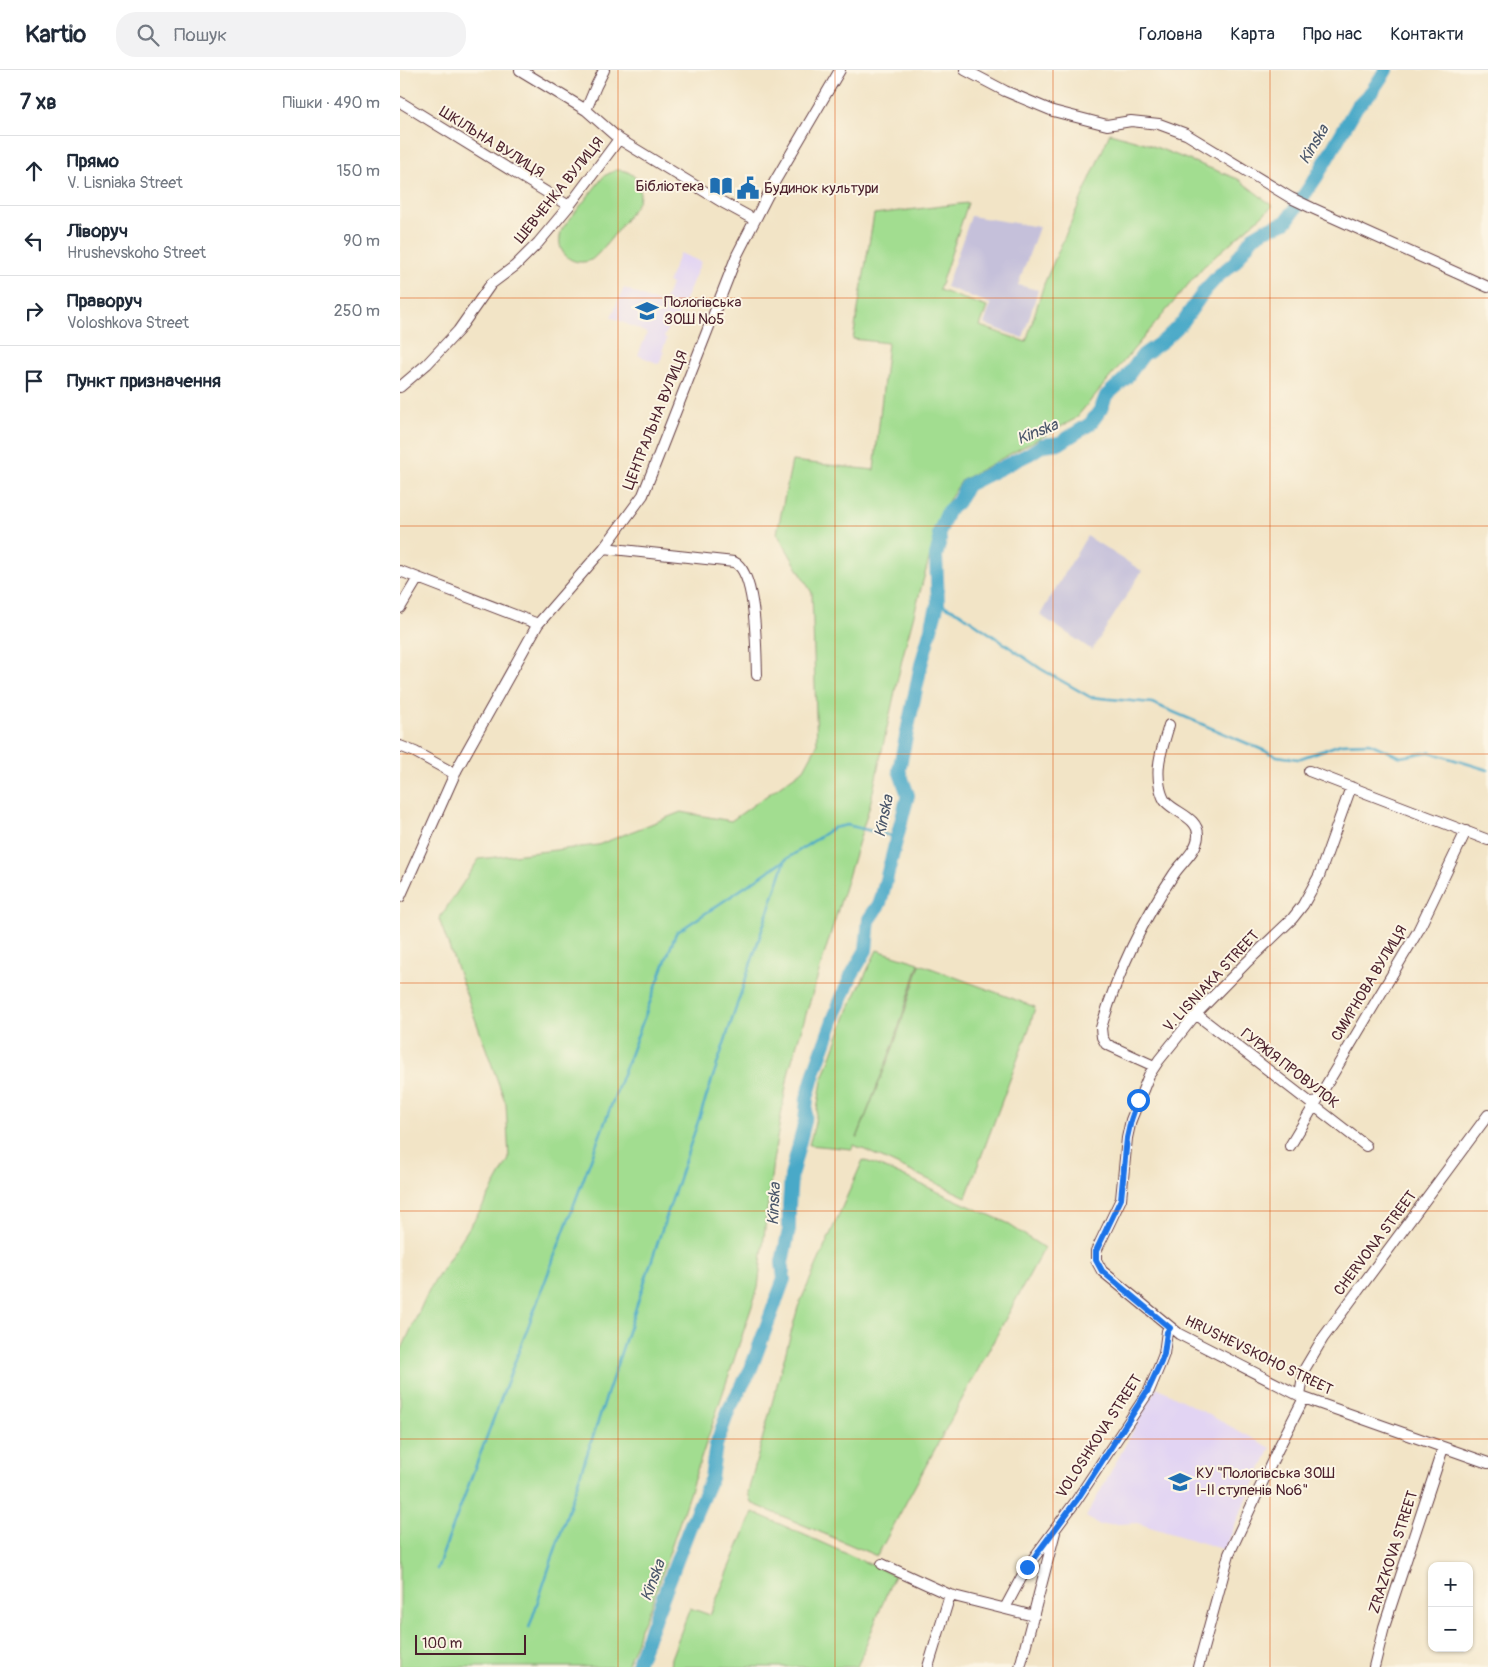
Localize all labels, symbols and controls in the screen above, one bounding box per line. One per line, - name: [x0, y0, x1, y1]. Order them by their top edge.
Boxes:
- search box: [116, 12, 466, 57]
- text: Kartio: [25, 20, 86, 49]
- icon: search: [134, 21, 162, 49]
- text: Пошук: [174, 23, 227, 47]
- text: Головна: [1139, 23, 1202, 46]
- text: Карта: [1230, 23, 1275, 46]
- text: Про нас: [1303, 23, 1362, 46]
- text: Контакти: [1390, 23, 1463, 46]
- text: 7 хв: [20, 89, 57, 116]
- text: Пішки · 490 m: [283, 93, 380, 113]
- street label: ШКІЛЬНА ВУЛИЦЯ: [436, 102, 548, 182]
- water label: Kinska: [1294, 120, 1334, 168]
- street label: ШЕВЧЕНКА ВУЛИЦЯ: [511, 133, 608, 247]
- text: Прямо: [67, 149, 119, 173]
- icon: ahead: [20, 157, 48, 185]
- text: 150 m: [336, 161, 380, 181]
- text: V. Lisniaka Street: [67, 173, 183, 193]
- library icon: Бібліотека: [708, 173, 734, 199]
- public building icon: Будинок культури: [735, 175, 761, 201]
- place label: Бібліотека: [635, 177, 704, 196]
- place label: Будинок культури: [764, 179, 879, 198]
- text: Ліворуч: [67, 219, 128, 243]
- icon: left: [20, 227, 48, 255]
- text: 90 m: [343, 231, 380, 251]
- text: Hrushevskoho Street: [67, 243, 206, 263]
- text: Праворуч: [67, 289, 142, 313]
- place label: Пологівська ЗОШ №5: [664, 293, 741, 329]
- icon: right: [20, 297, 48, 325]
- school or university icon: Пологівська ЗОШ №5: [634, 298, 660, 324]
- text: 250 m: [334, 301, 380, 321]
- text: Voloshkova Street: [67, 313, 189, 333]
- street label: ЦЕНТРАЛЬНА ВУЛИЦЯ: [619, 348, 692, 493]
- icon: arrive: [20, 367, 48, 395]
- text: Пункт призначення: [67, 369, 221, 393]
- water label: Kinska: [1014, 414, 1062, 449]
- water label: Kinska: [870, 792, 898, 839]
- street label: СМИРНОВА ВУЛИЦЯ: [1327, 922, 1412, 1045]
- street label: V. LISNIAKA STREET: [1159, 926, 1263, 1036]
- street label: ГУРЖІЯ ПРОВУЛОК: [1237, 1024, 1343, 1113]
- route start: [1127, 1089, 1150, 1112]
- water label: Kinska: [763, 1181, 785, 1226]
- street label: CHERVONA STREET: [1330, 1187, 1421, 1300]
- street label: HRUSHEVSKOHO STREET: [1182, 1311, 1336, 1400]
- street label: VOLOSHKOVA STREET: [1052, 1371, 1147, 1502]
- place label: КУ "Пологівська ЗОШ І-ІІ ступенів №6": [1196, 1464, 1335, 1500]
- school or university icon: КУ "Пологівська ЗОШ І-ІІ ступенів №6": [1167, 1469, 1193, 1495]
- street label: ZRAZKOVA STREET: [1365, 1488, 1422, 1616]
- water label: Kinska: [636, 1556, 670, 1604]
- route end: [1016, 1556, 1039, 1579]
- map controls: [1428, 1562, 1473, 1652]
- button: +: [1428, 1562, 1473, 1607]
- button: −: [1428, 1607, 1473, 1652]
- scale bar: [415, 1632, 526, 1655]
- text: 100 m: [422, 1635, 462, 1652]

